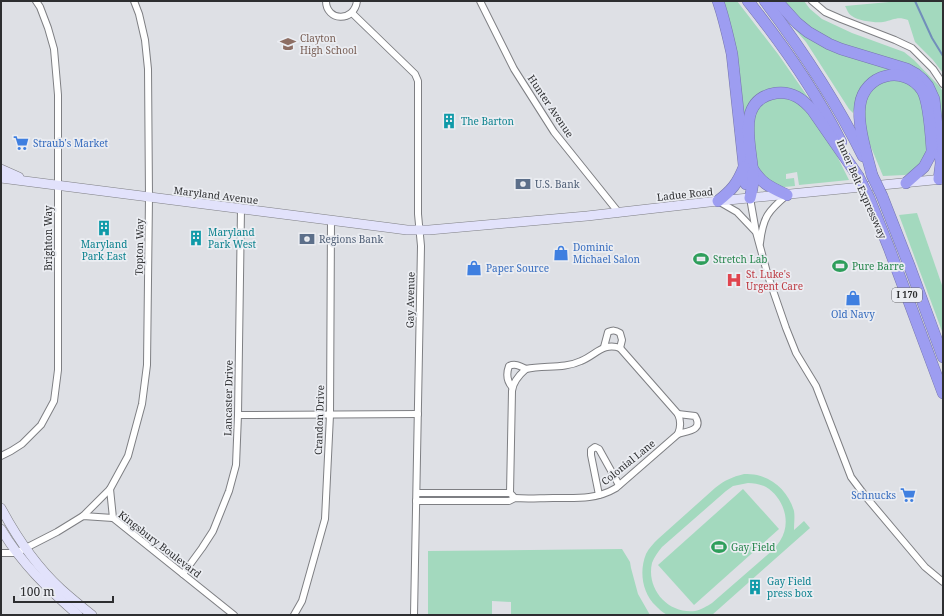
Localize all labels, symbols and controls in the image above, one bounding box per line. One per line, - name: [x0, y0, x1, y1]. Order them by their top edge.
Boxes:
- place label: Clayton High School: [300, 31, 357, 57]
- school or university icon: Clayton High School: [279, 35, 297, 53]
- street label: Hunter Avenue: [525, 72, 577, 140]
- building icon: The Barton: [440, 112, 458, 130]
- place label: The Barton: [461, 114, 515, 128]
- supermarket icon: Straub's Market: [12, 134, 30, 152]
- place label: Straub's Market: [33, 136, 109, 150]
- street label: Inner Belt Expressway: [834, 137, 890, 241]
- bank icon: U.S. Bank: [514, 175, 532, 193]
- place label: U.S. Bank: [535, 177, 580, 191]
- street label: Maryland Avenue: [173, 183, 259, 207]
- street label: Ladue Road: [656, 184, 714, 204]
- street label: Brighton Way: [41, 205, 55, 271]
- street label: Topton Way: [132, 218, 147, 275]
- building icon: Maryland Park East: [95, 219, 113, 237]
- place label: Maryland Park West: [208, 225, 257, 251]
- building icon: Maryland Park West: [187, 229, 205, 247]
- bank icon: Regions Bank: [298, 230, 316, 248]
- place label: Regions Bank: [319, 232, 383, 246]
- place label: Maryland Park East: [81, 237, 127, 263]
- place label: Dominic Michael Salon: [573, 240, 640, 266]
- shop icon: Dominic Michael Salon: [552, 244, 570, 262]
- sports icon: Stretch Lab: [692, 250, 710, 268]
- place label: Stretch Lab: [713, 252, 767, 266]
- sports icon: Pure Barre: [831, 257, 849, 275]
- shop icon: Paper Source: [465, 259, 483, 277]
- place label: Pure Barre: [852, 259, 904, 273]
- place label: Paper Source: [486, 261, 549, 275]
- place label: St. Luke's Urgent Care: [746, 267, 803, 293]
- hospital icon: St. Luke's Urgent Care: [725, 271, 743, 289]
- street label: Gay Avenue: [403, 272, 417, 328]
- road number: I 170: [892, 288, 922, 302]
- shop icon: Old Navy: [844, 289, 862, 307]
- place label: Old Navy: [831, 307, 875, 321]
- street label: Lancaster Drive: [220, 360, 236, 436]
- street label: Crandon Drive: [311, 385, 327, 455]
- street label: Colonial Lane: [598, 436, 658, 488]
- supermarket icon: Schnucks: [899, 486, 917, 504]
- place label: Schnucks: [851, 488, 896, 502]
- street label: Kingsbury Boulevard: [116, 507, 204, 581]
- sports icon: Gay Field: [710, 538, 728, 556]
- place label: Gay Field: [731, 540, 776, 554]
- place label: Gay Field press box: [767, 574, 813, 600]
- scale bar: [14, 578, 113, 604]
- building icon: Gay Field press box: [746, 578, 764, 596]
- text: 100 m: [20, 583, 55, 600]

